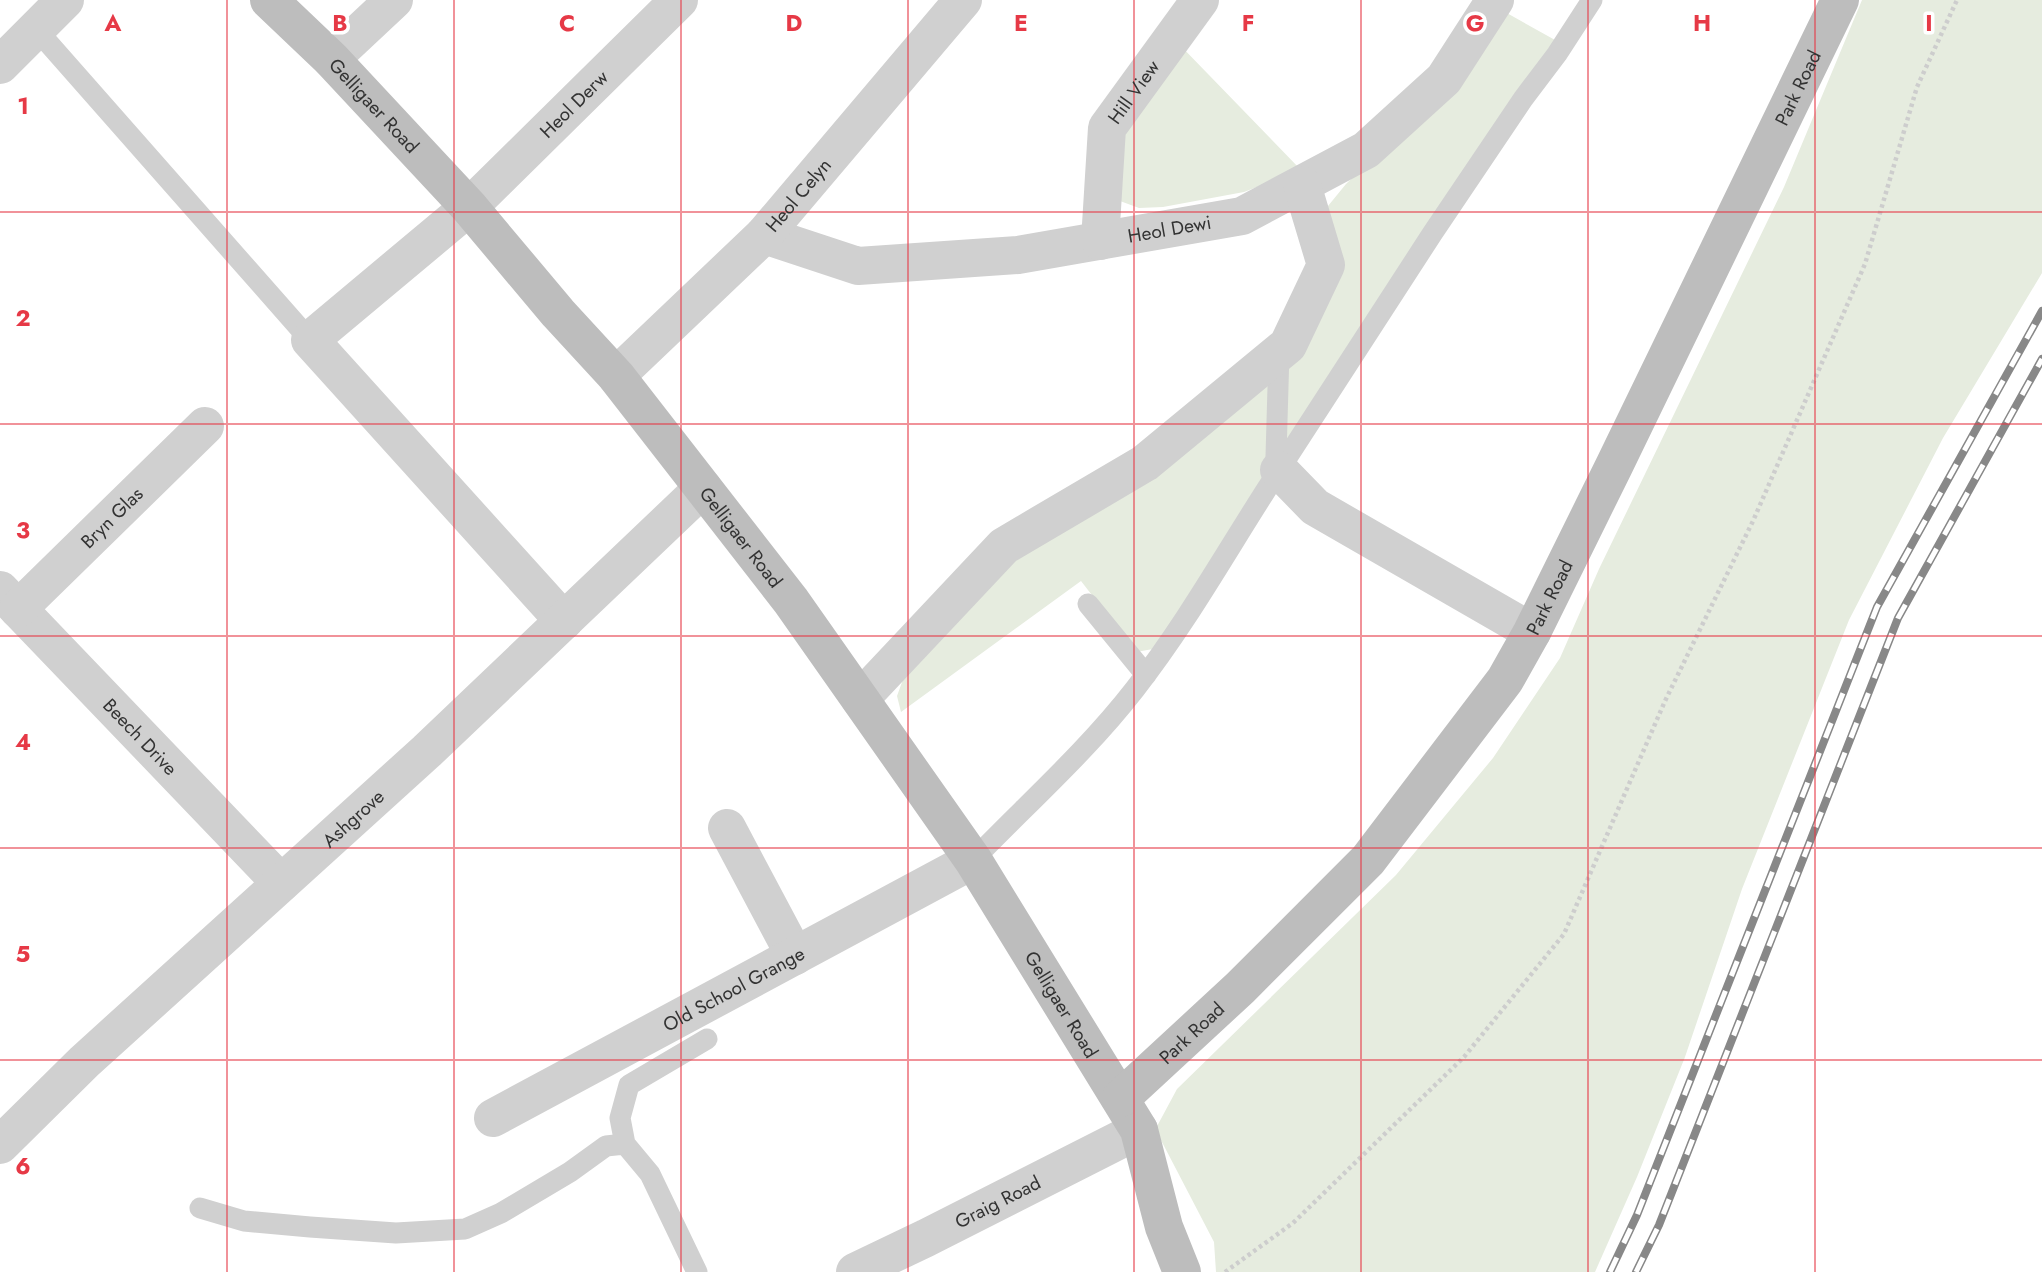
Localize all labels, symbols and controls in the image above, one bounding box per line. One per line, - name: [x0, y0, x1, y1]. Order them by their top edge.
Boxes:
- text: A: [104, 6, 122, 40]
- text: B: [332, 6, 348, 40]
- text: C: [559, 6, 575, 40]
- text: D: [786, 6, 803, 40]
- text: E: [1014, 6, 1028, 40]
- text: F: [1242, 6, 1254, 40]
- text: G: [1466, 6, 1484, 40]
- text: H: [1693, 6, 1711, 40]
- text: I: [1925, 6, 1933, 40]
- street label: Park Road: [1768, 45, 1827, 130]
- street label: Gelligaer Road: [323, 52, 425, 159]
- street label: Hill View: [1101, 54, 1166, 129]
- street label: Heol Derw: [533, 64, 614, 144]
- text: 1: [17, 89, 29, 123]
- street label: Heol Celyn: [759, 152, 837, 238]
- street label: Heol Dewi: [1126, 208, 1213, 249]
- text: 2: [15, 301, 31, 335]
- street label: Bryn Glas: [74, 480, 149, 554]
- street label: Gelligaer Road: [693, 481, 789, 593]
- text: 3: [16, 513, 30, 547]
- street label: Park Road: [1519, 555, 1579, 639]
- street label: Beech Drive: [97, 692, 184, 781]
- text: 4: [15, 725, 31, 759]
- street label: Ashgrove: [316, 783, 390, 854]
- text: 5: [16, 937, 30, 971]
- street label: Old School Grange: [658, 940, 809, 1038]
- street label: Gelligaer Road: [1018, 946, 1105, 1063]
- street label: Park Road: [1153, 996, 1230, 1070]
- text: 6: [15, 1149, 31, 1183]
- street label: Graig Road: [950, 1169, 1045, 1235]

